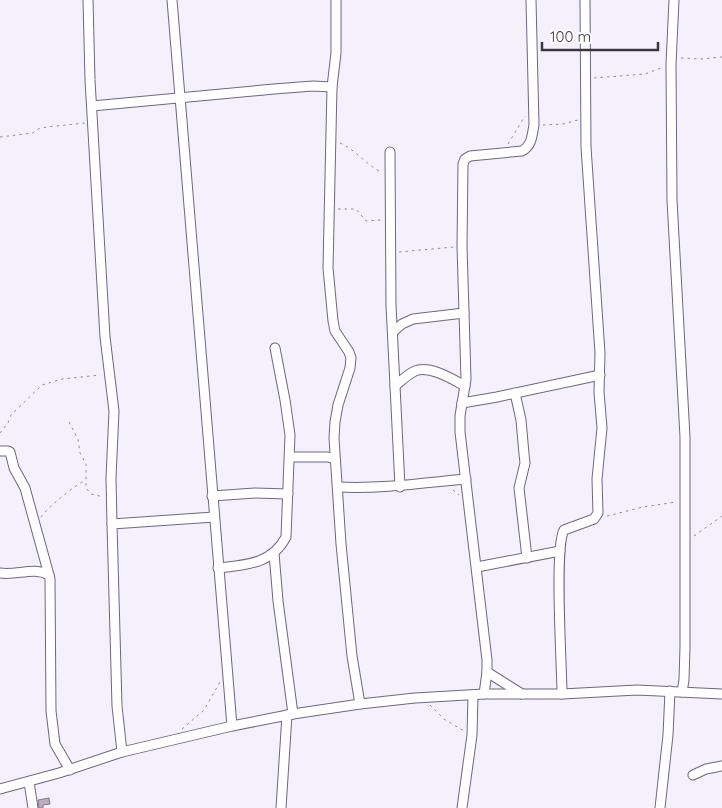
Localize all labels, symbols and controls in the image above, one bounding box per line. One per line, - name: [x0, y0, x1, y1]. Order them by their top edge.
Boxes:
- scale bar: [542, 20, 658, 52]
- text: 100 m: [550, 27, 591, 46]

